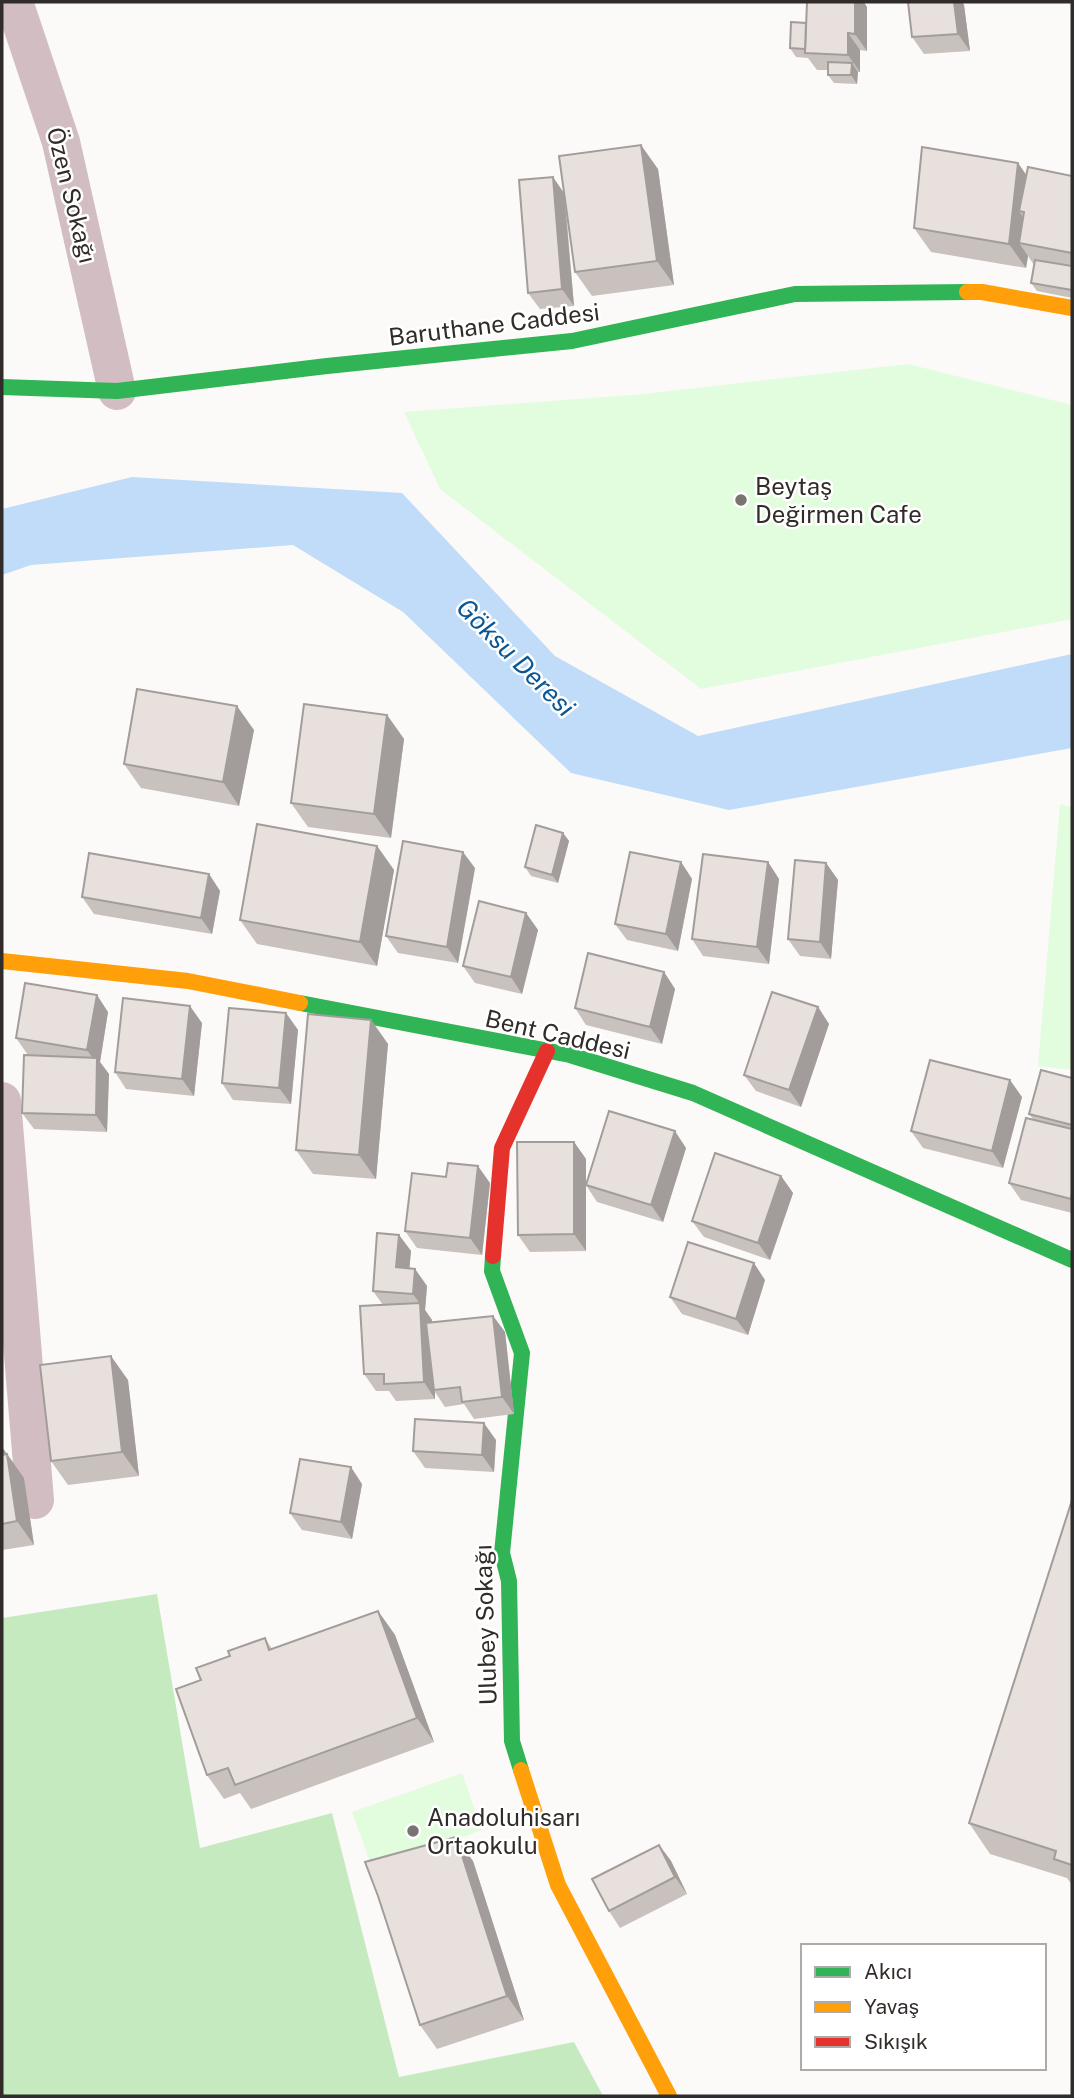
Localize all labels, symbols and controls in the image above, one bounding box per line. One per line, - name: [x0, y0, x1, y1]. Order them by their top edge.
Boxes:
- street label: Özen Sokağı: [42, 124, 103, 266]
- street label: Baruthane Caddesi: [387, 297, 601, 351]
- place label: Beytaş Değirmen Cafe: [755, 472, 922, 528]
- marker: Beytaş Değirmen Cafe: [733, 492, 749, 508]
- water label: Göksu Deresi: [451, 592, 582, 723]
- street label: Bent Caddesi: [483, 1004, 633, 1064]
- street label: Ulubey Sokağı: [468, 1544, 502, 1706]
- place label: Anadoluhisarı Ortaokulu: [427, 1803, 580, 1859]
- marker: Anadoluhisarı Ortaokulu: [405, 1823, 421, 1839]
- legend: [801, 1944, 1046, 2070]
- text: Akıcı: [864, 1959, 912, 1984]
- text: Yavaş: [864, 1994, 919, 2019]
- text: Sıkışık: [864, 2029, 928, 2054]

